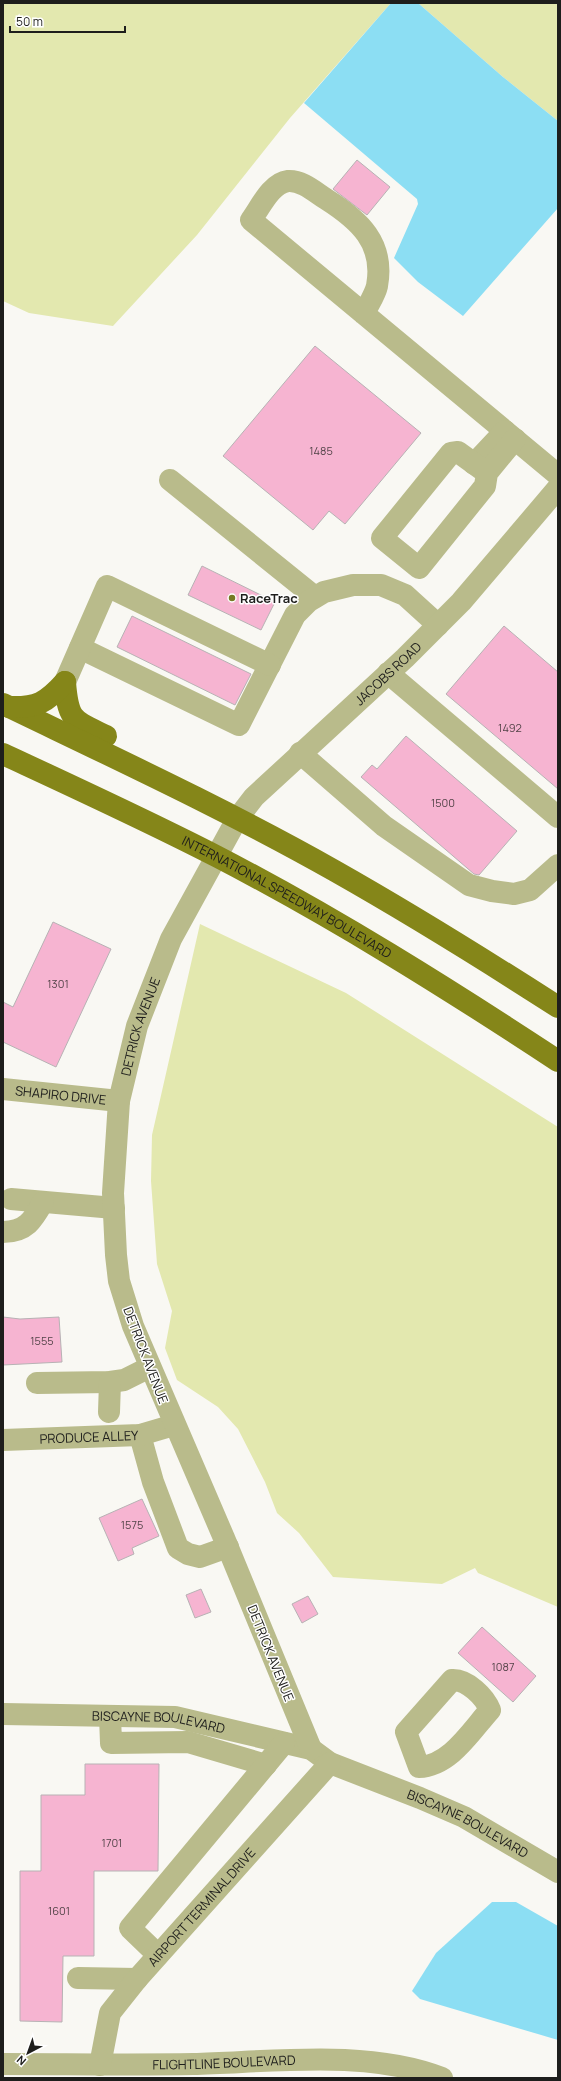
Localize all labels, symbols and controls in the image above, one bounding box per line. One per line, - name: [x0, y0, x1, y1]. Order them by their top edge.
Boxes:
- scale bar: [10, 8, 125, 34]
- text: 50 m: [16, 13, 43, 30]
- house number: 1485: [309, 443, 333, 458]
- place label: RaceTrac: [240, 589, 298, 607]
- marker: RaceTrac: [227, 593, 237, 603]
- street label: JACOBS ROAD: [351, 638, 425, 709]
- house number: 1492: [498, 720, 522, 735]
- house number: 1500: [431, 795, 455, 810]
- street label: INTERNATIONAL SPEEDWAY BOULEVARD: [179, 831, 396, 962]
- street label: DETRICK AVENUE: [116, 975, 164, 1078]
- house number: 1301: [47, 976, 69, 991]
- street label: SHAPIRO DRIVE: [14, 1081, 107, 1109]
- street label: DETRICK AVENUE: [119, 1304, 173, 1406]
- house number: 1555: [30, 1333, 54, 1348]
- street label: PRODUCE ALLEY: [39, 1426, 139, 1448]
- house number: 1575: [121, 1517, 143, 1532]
- street label: DETRICK AVENUE: [243, 1602, 299, 1704]
- house number: 1087: [492, 1659, 514, 1674]
- street label: BISCAYNE BOULEVARD: [92, 1707, 227, 1738]
- street label: BISCAYNE BOULEVARD: [404, 1785, 532, 1862]
- house number: 1701: [102, 1835, 122, 1850]
- street label: AIRPORT TERMINAL DRIVE: [144, 1844, 259, 1970]
- house number: 1601: [48, 1903, 70, 1918]
- north arrow: [8, 2033, 48, 2073]
- street label: FLIGHTLINE BOULEVARD: [152, 2051, 296, 2073]
- text: N: [13, 2053, 29, 2069]

